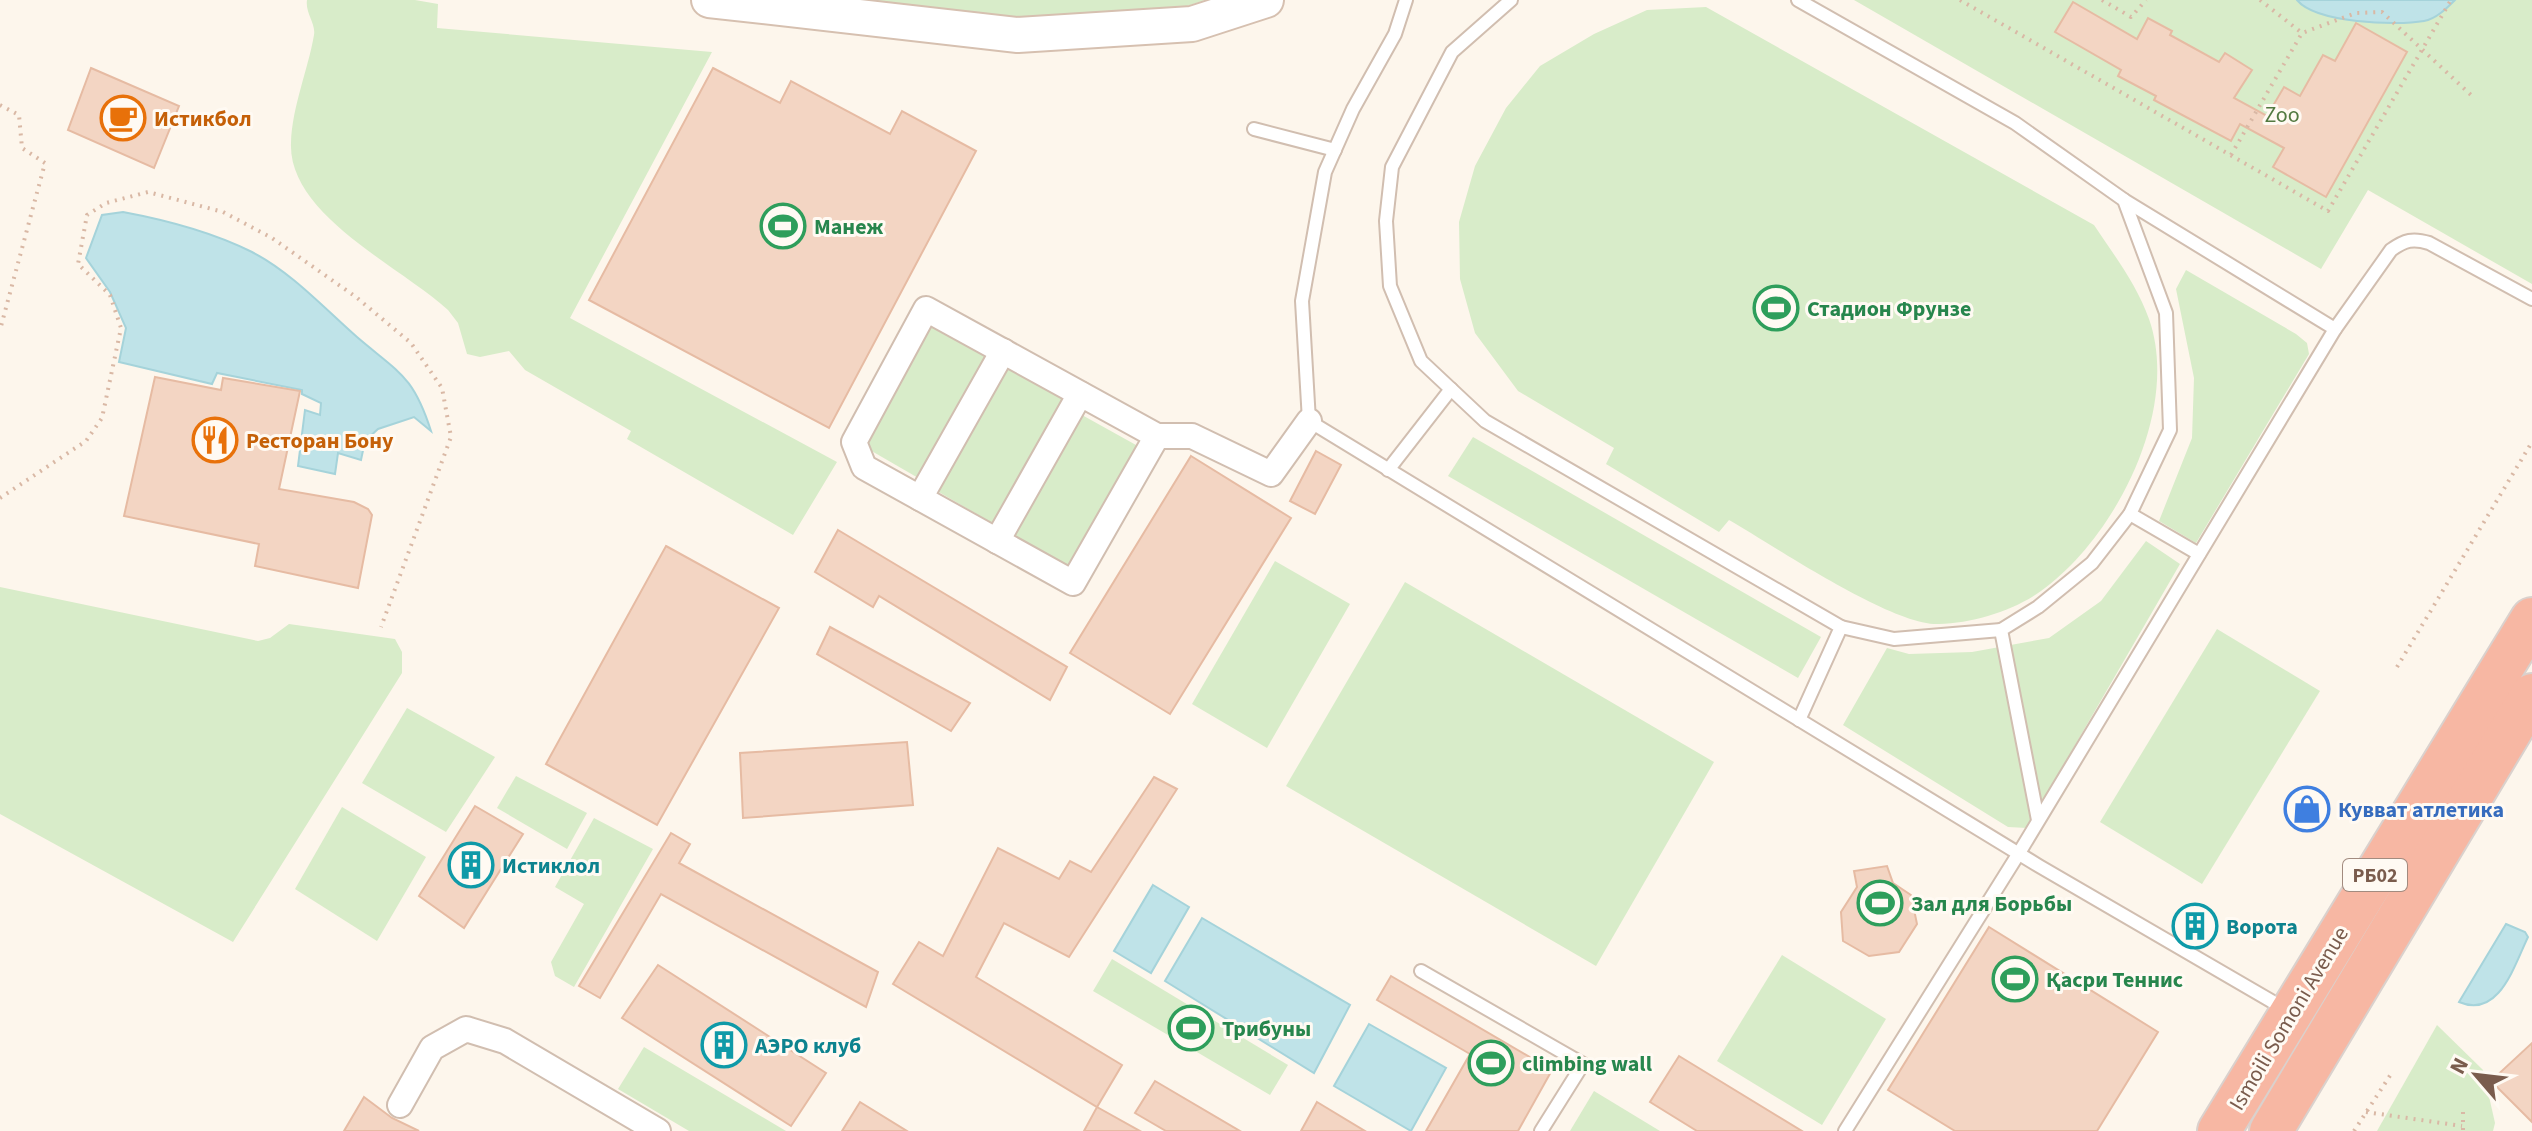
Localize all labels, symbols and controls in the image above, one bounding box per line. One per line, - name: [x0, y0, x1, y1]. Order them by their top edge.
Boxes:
- cafe icon: Истикбол: [99, 94, 147, 142]
- park label: Zoo: [2264, 99, 2300, 131]
- place label: Истикбол: [154, 103, 252, 135]
- sports icon: Манеж: [759, 202, 807, 250]
- place label: Манеж: [814, 211, 883, 243]
- sports icon: Стадион Фрунзе: [1752, 284, 1800, 332]
- place label: Стадион Фрунзе: [1807, 293, 1971, 325]
- restaurant icon: Ресторан Бону: [191, 416, 239, 464]
- place label: Ресторан Бону: [246, 425, 394, 457]
- shop icon: Кувват атлетика: [2283, 785, 2331, 833]
- place label: Кувват атлетика: [2338, 794, 2504, 826]
- building icon: Истиклол: [447, 841, 495, 889]
- place label: Истиклол: [502, 850, 600, 882]
- road number: РБ02: [2343, 859, 2407, 891]
- sports icon: Зал для Борьбы: [1856, 879, 1904, 927]
- place label: Зал для Борьбы: [1911, 888, 2072, 920]
- building icon: Ворота: [2171, 902, 2219, 950]
- place label: Ворота: [2226, 911, 2298, 943]
- street label: Ismoili Somoni Avenue: [2221, 920, 2357, 1117]
- sports icon: Қасри Теннис: [1991, 955, 2039, 1003]
- place label: Қасри Теннис: [2046, 964, 2183, 996]
- sports icon: Трибуны: [1167, 1004, 1215, 1052]
- place label: Трибуны: [1222, 1013, 1311, 1045]
- building icon: АЭРО клуб: [700, 1021, 748, 1069]
- place label: АЭРО клуб: [754, 1030, 861, 1062]
- north arrow: [2436, 1035, 2516, 1115]
- sports icon: climbing wall: [1467, 1039, 1515, 1087]
- place label: climbing wall: [1522, 1048, 1653, 1080]
- text: N: [2442, 1052, 2477, 1080]

